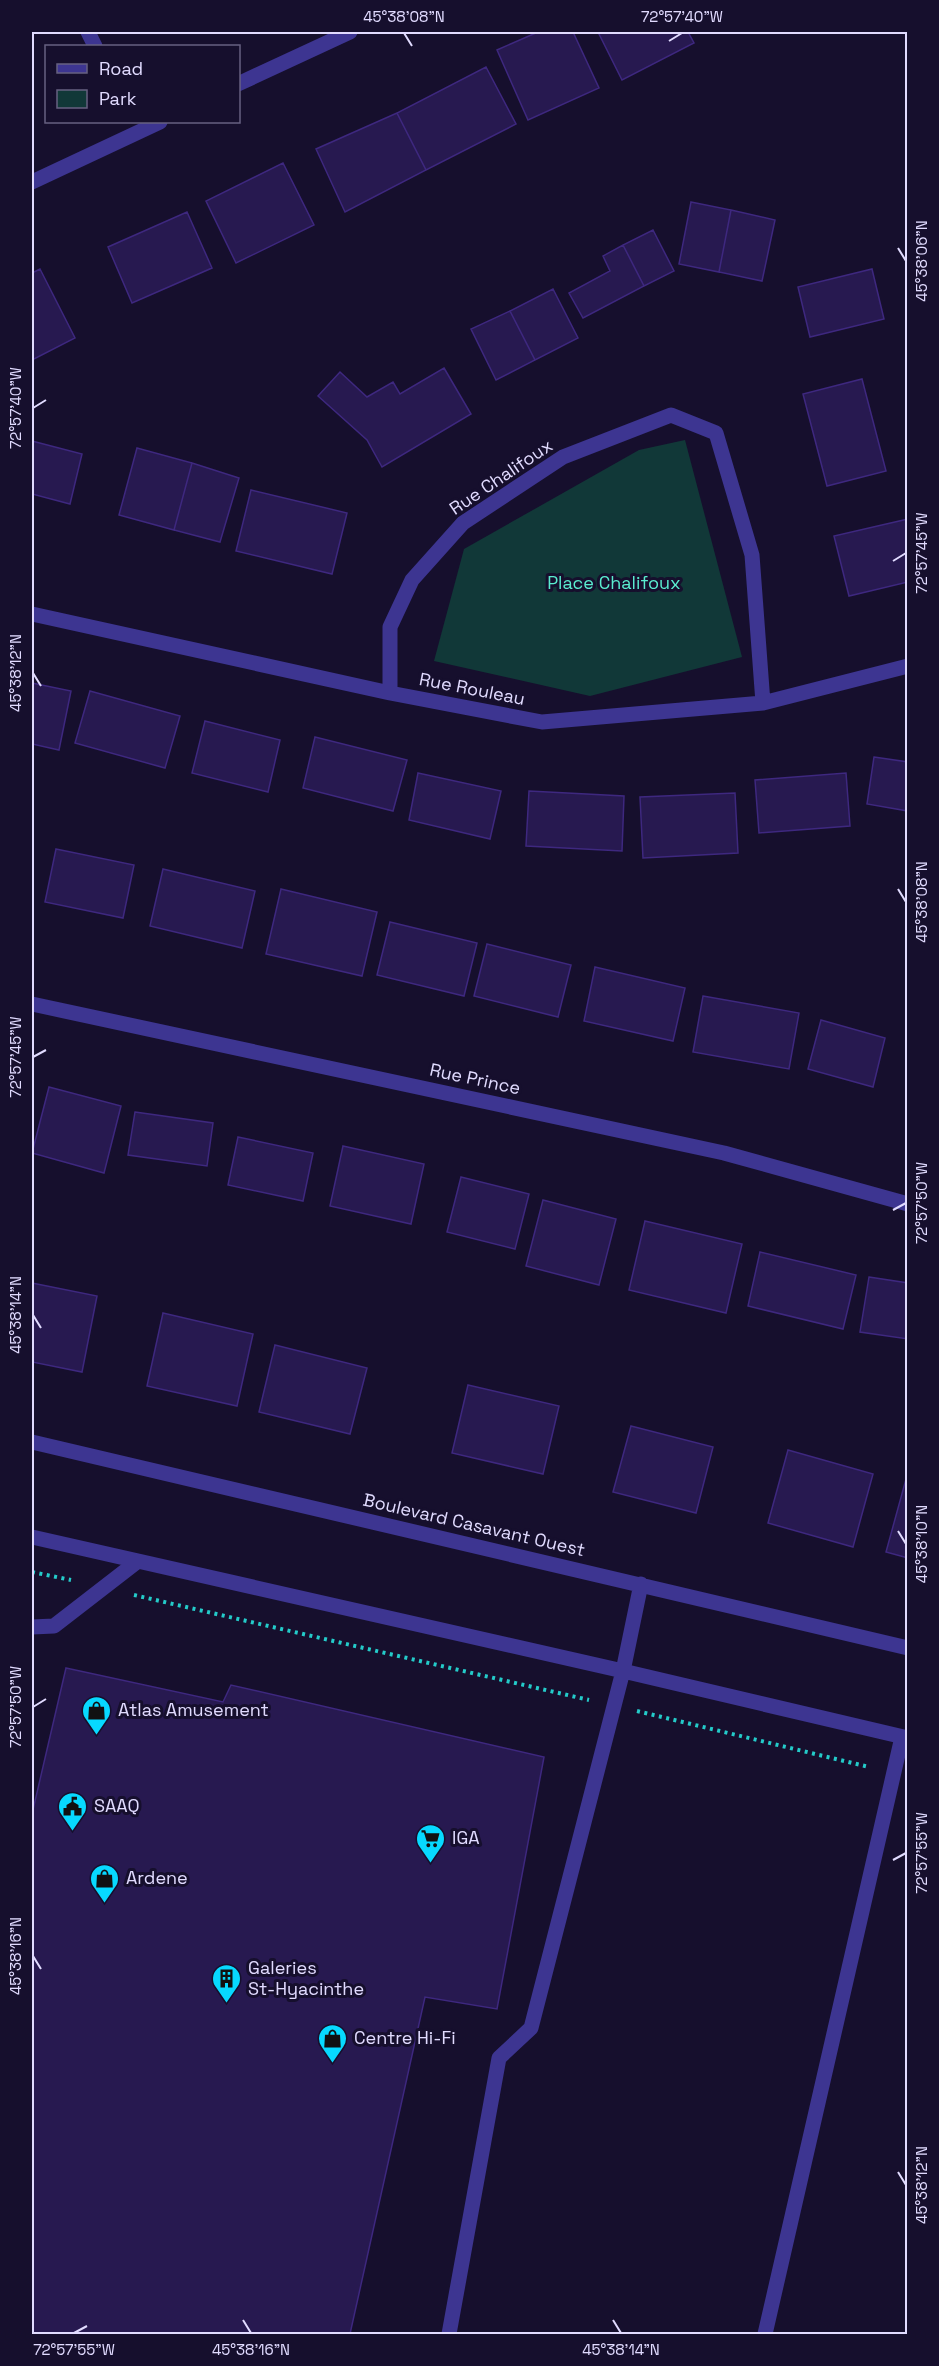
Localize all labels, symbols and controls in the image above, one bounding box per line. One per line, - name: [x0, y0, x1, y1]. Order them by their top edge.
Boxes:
- text: 45°38'08"N: [363, 7, 445, 26]
- text: 72°57'40"W: [641, 7, 723, 26]
- legend: [45, 45, 240, 123]
- text: Road: [99, 57, 143, 80]
- text: Park: [99, 87, 137, 110]
- text: 45°38'06"N: [912, 220, 931, 302]
- text: 72°57'40"W: [6, 367, 25, 449]
- street label: Rue Chalifoux: [445, 434, 557, 520]
- text: 72°57'45"W: [912, 512, 931, 594]
- park label: Place Chalifoux: [547, 571, 681, 594]
- text: 45°38'12"N: [6, 634, 25, 712]
- street label: Rue Rouleau: [417, 667, 527, 710]
- text: 45°38'08"N: [912, 861, 931, 943]
- text: 72°57'45"W: [6, 1016, 25, 1098]
- street label: Rue Prince: [428, 1058, 523, 1099]
- text: 72°57'50"W: [912, 1162, 931, 1244]
- text: 45°38'14"N: [6, 1276, 25, 1354]
- street label: Boulevard Casavant Ouest: [361, 1488, 587, 1561]
- text: 45°38'10"N: [912, 1505, 931, 1583]
- text: 72°57'50"W: [6, 1666, 25, 1748]
- shop icon: Atlas Amusement: [81, 1694, 113, 1736]
- place label: Atlas Amusement: [118, 1698, 269, 1721]
- public building icon: SAAQ: [57, 1790, 89, 1832]
- place label: SAAQ: [94, 1794, 140, 1817]
- text: 72°57'55"W: [912, 1812, 931, 1894]
- supermarket icon: IGA: [415, 1822, 447, 1864]
- place label: IGA: [452, 1826, 480, 1849]
- shop icon: Ardene: [89, 1862, 121, 1904]
- place label: Ardene: [126, 1866, 188, 1889]
- text: 45°38'16"N: [6, 1917, 25, 1995]
- place label: Galeries St-Hyacinthe: [248, 1956, 364, 2000]
- building icon: Galeries St-Hyacinthe: [211, 1962, 243, 2004]
- shop icon: Centre Hi-Fi: [317, 2022, 349, 2064]
- place label: Centre Hi-Fi: [354, 2026, 456, 2049]
- text: 45°38'12"N: [912, 2146, 931, 2224]
- text: 72°57'55"W: [33, 2340, 115, 2359]
- text: 45°38'16"N: [212, 2340, 290, 2359]
- text: 45°38'14"N: [582, 2340, 660, 2359]

